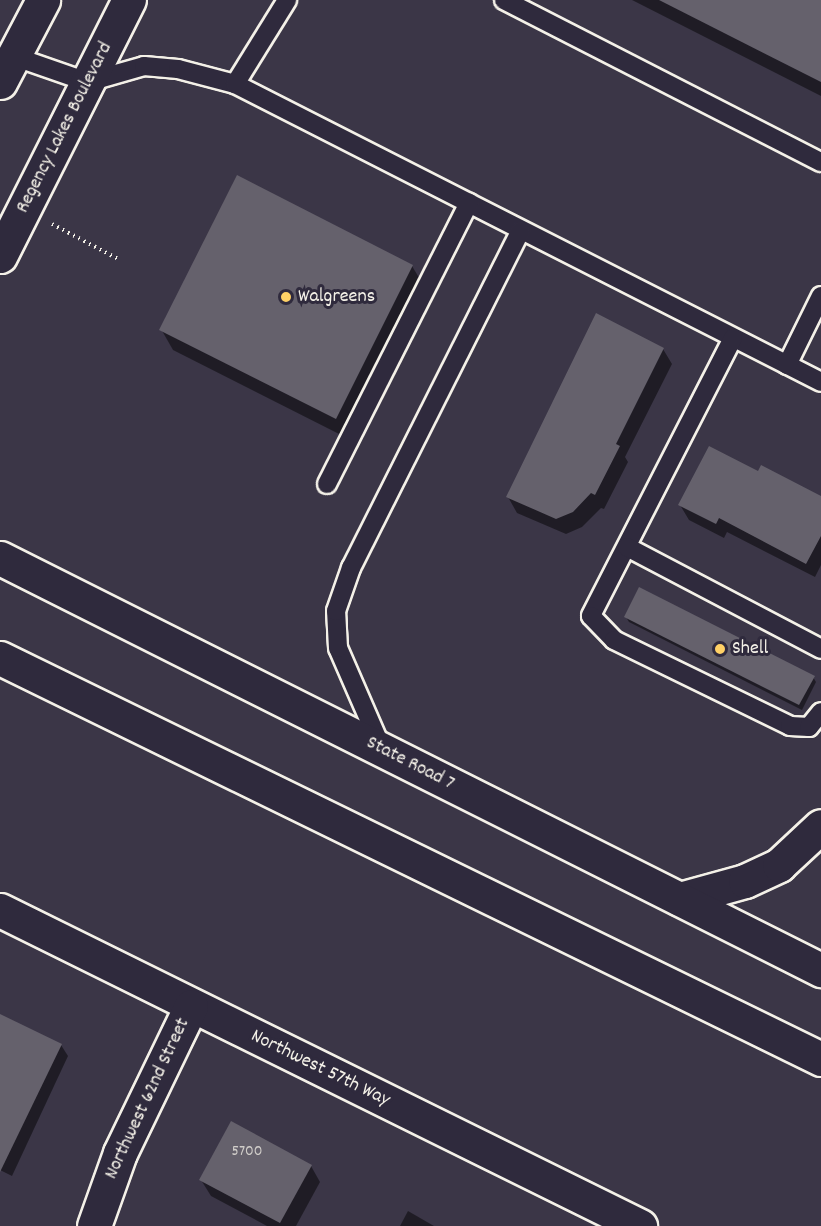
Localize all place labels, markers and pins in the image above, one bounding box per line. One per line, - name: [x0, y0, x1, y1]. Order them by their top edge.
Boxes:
- place label: Walgreens: [298, 285, 375, 309]
- marker: Walgreens: [279, 290, 293, 304]
- place label: Shell: [732, 637, 768, 661]
- marker: Shell: [713, 642, 727, 656]

